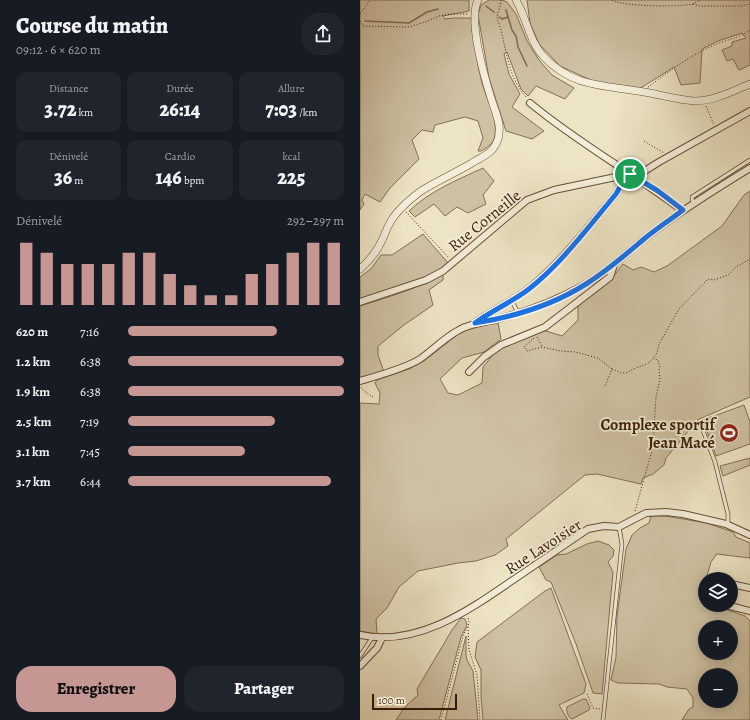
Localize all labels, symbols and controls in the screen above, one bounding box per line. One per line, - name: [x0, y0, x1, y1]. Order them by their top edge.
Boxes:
- text: Course du matin: [16, 11, 168, 41]
- button: share: [302, 13, 344, 55]
- text: 09:12 · 6 × 620 m: [16, 41, 101, 58]
- text: Distance: [49, 81, 88, 96]
- text: Durée: [166, 81, 194, 96]
- text: Allure: [278, 81, 305, 96]
- text: 3.72: [44, 96, 76, 123]
- text: 26:14: [160, 96, 200, 123]
- text: 7:03: [265, 96, 297, 123]
- text: km: [76, 105, 93, 120]
- text: /km: [297, 105, 317, 120]
- text: Dénivelé: [49, 149, 88, 164]
- text: Cardio: [165, 149, 195, 164]
- text: kcal: [283, 149, 300, 164]
- pin: [613, 157, 647, 191]
- icon: arrive: [619, 163, 641, 185]
- text: 36: [54, 164, 72, 191]
- text: 146: [155, 164, 182, 191]
- text: 225: [277, 164, 305, 191]
- text: m: [72, 173, 83, 188]
- text: bpm: [182, 173, 205, 188]
- street label: Rue Corneille: [444, 185, 526, 257]
- text: Dénivelé: [16, 212, 62, 229]
- text: 292–297 m: [287, 212, 344, 229]
- text: 620 m: [16, 323, 48, 340]
- text: 7:16: [80, 323, 99, 340]
- text: 1.2 km: [16, 353, 50, 370]
- text: 6:38: [80, 353, 101, 370]
- text: 1.9 km: [16, 383, 50, 400]
- text: 6:38: [80, 383, 101, 400]
- text: 2.5 km: [16, 413, 51, 430]
- text: 7:19: [80, 413, 99, 430]
- place label: Complexe sportif Jean Macé: [600, 414, 718, 454]
- sports icon: Complexe sportif Jean Macé: [718, 422, 740, 444]
- text: 3.1 km: [16, 443, 50, 460]
- text: 7:45: [80, 443, 100, 460]
- text: 3.7 km: [16, 473, 51, 490]
- text: 6:44: [80, 473, 101, 490]
- street label: Rue Lavoisier: [501, 514, 586, 580]
- map controls: [698, 572, 738, 708]
- button: layers: [698, 572, 738, 612]
- button: +: [698, 620, 738, 660]
- button: Enregistrer: [16, 666, 176, 712]
- button: Partager: [184, 666, 344, 712]
- button: −: [698, 668, 738, 708]
- scale bar: [372, 692, 457, 711]
- text: 100 m: [378, 693, 405, 708]

